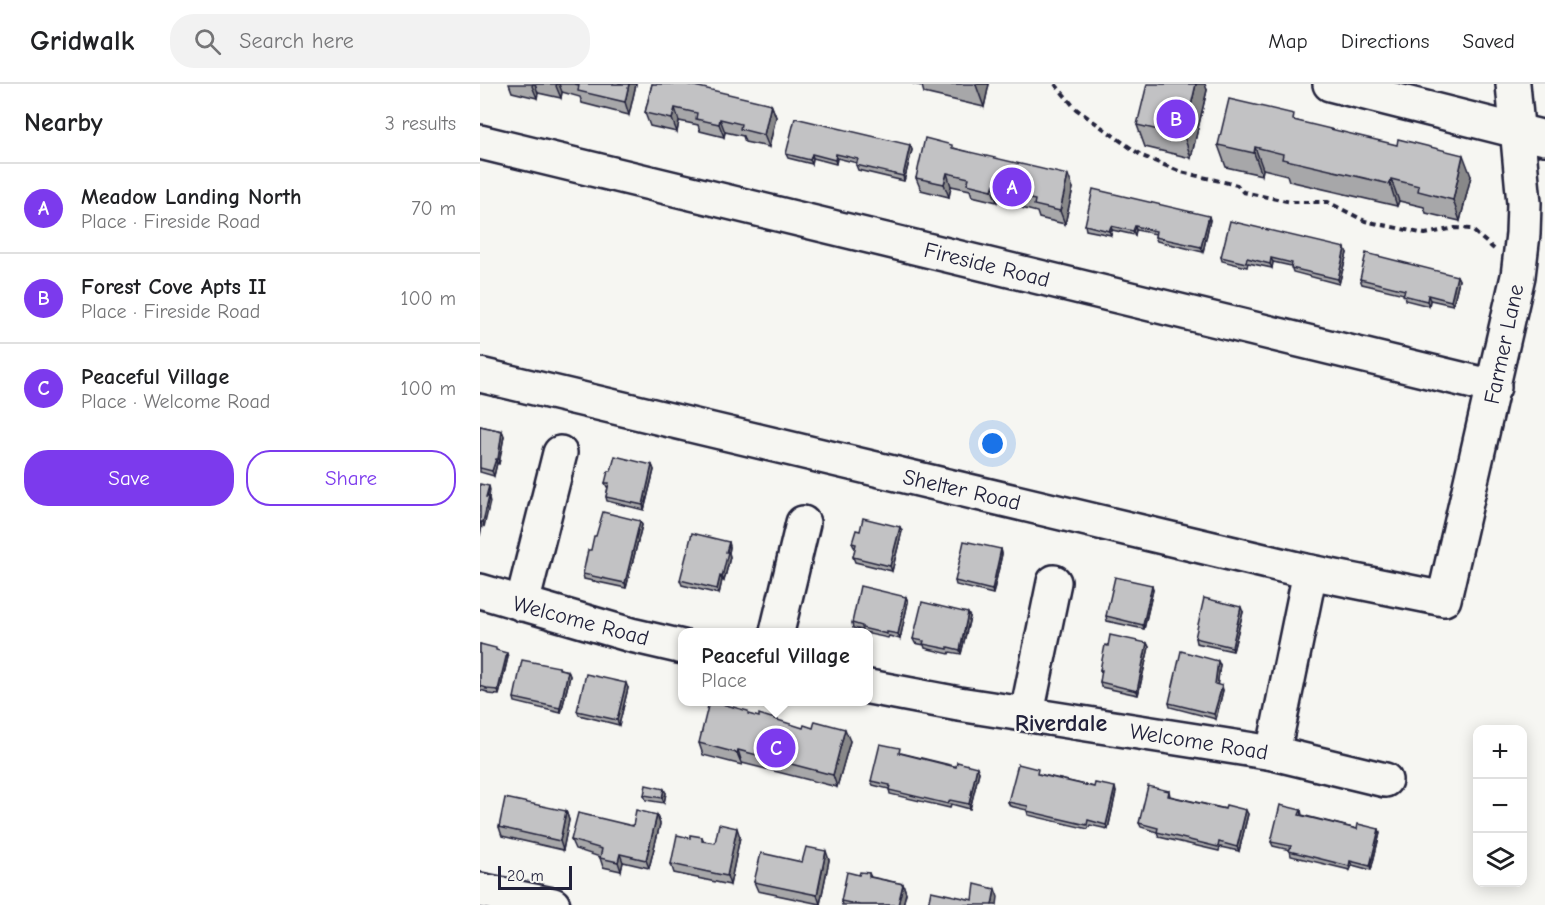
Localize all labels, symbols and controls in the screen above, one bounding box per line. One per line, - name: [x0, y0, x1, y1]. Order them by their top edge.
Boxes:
- search box: [170, 14, 590, 68]
- text: Gridwalk: [30, 25, 134, 57]
- icon: search: [191, 25, 224, 58]
- text: Search here: [239, 28, 354, 54]
- text: Map: [1268, 29, 1308, 53]
- text: Directions: [1341, 29, 1430, 53]
- text: Saved: [1463, 29, 1515, 53]
- pin: B: [1156, 96, 1196, 141]
- text: Nearby: [24, 108, 103, 138]
- text: 3 results: [385, 112, 456, 135]
- pin: A: [992, 164, 1032, 210]
- text: Meadow Landing North: [81, 184, 302, 210]
- text: A: [38, 197, 49, 220]
- text: 70 m: [411, 197, 456, 220]
- text: Place · Fireside Road: [81, 210, 260, 233]
- street label: Fireside Road: [921, 237, 1052, 293]
- text: Forest Cove Apts II: [81, 274, 266, 300]
- street label: Farmer Lane: [1479, 282, 1529, 407]
- text: B: [37, 287, 50, 310]
- text: 100 m: [401, 287, 456, 310]
- text: Place · Fireside Road: [81, 300, 260, 323]
- text: Peaceful Village: [81, 364, 229, 390]
- text: C: [37, 377, 50, 400]
- text: 100 m: [401, 377, 456, 400]
- text: Place · Welcome Road: [81, 390, 270, 413]
- your location: [978, 429, 1007, 458]
- button: Save: [24, 450, 234, 506]
- button: Share: [246, 450, 456, 506]
- street label: Shelter Road: [900, 464, 1023, 516]
- street label: Welcome Road: [510, 590, 652, 652]
- popup: [678, 628, 873, 706]
- text: Peaceful Village: [701, 643, 850, 669]
- text: Place: [701, 669, 747, 692]
- district label: Riverdale: [1015, 709, 1107, 737]
- street label: Welcome Road: [1128, 718, 1270, 766]
- map controls: [1473, 725, 1527, 887]
- button: +: [1473, 725, 1527, 779]
- pin: C: [756, 726, 796, 770]
- button: −: [1473, 779, 1527, 833]
- button: layers: [1473, 833, 1527, 887]
- scale bar: [498, 863, 572, 890]
- text: 20 m: [507, 867, 544, 885]

